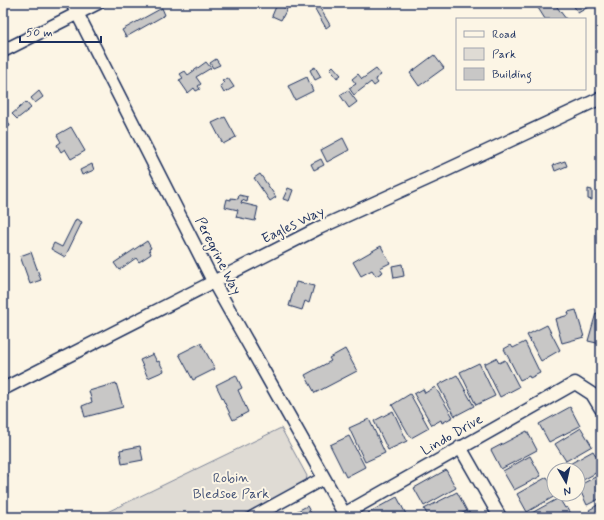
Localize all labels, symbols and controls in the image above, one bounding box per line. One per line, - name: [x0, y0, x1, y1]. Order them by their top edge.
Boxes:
- scale bar: [20, 18, 101, 44]
- legend: [456, 18, 586, 90]
- text: 50 m: [26, 25, 53, 41]
- text: Road: [492, 27, 516, 43]
- text: Park: [492, 47, 516, 63]
- text: Building: [492, 67, 532, 84]
- street label: Eagles Way: [259, 202, 327, 248]
- street label: Peregrine Way: [190, 214, 245, 298]
- street label: Lindo Drive: [418, 410, 486, 460]
- north arrow: [546, 462, 586, 502]
- park label: Robin Bledsoe Park: [193, 469, 269, 503]
- text: N: [563, 483, 572, 498]

